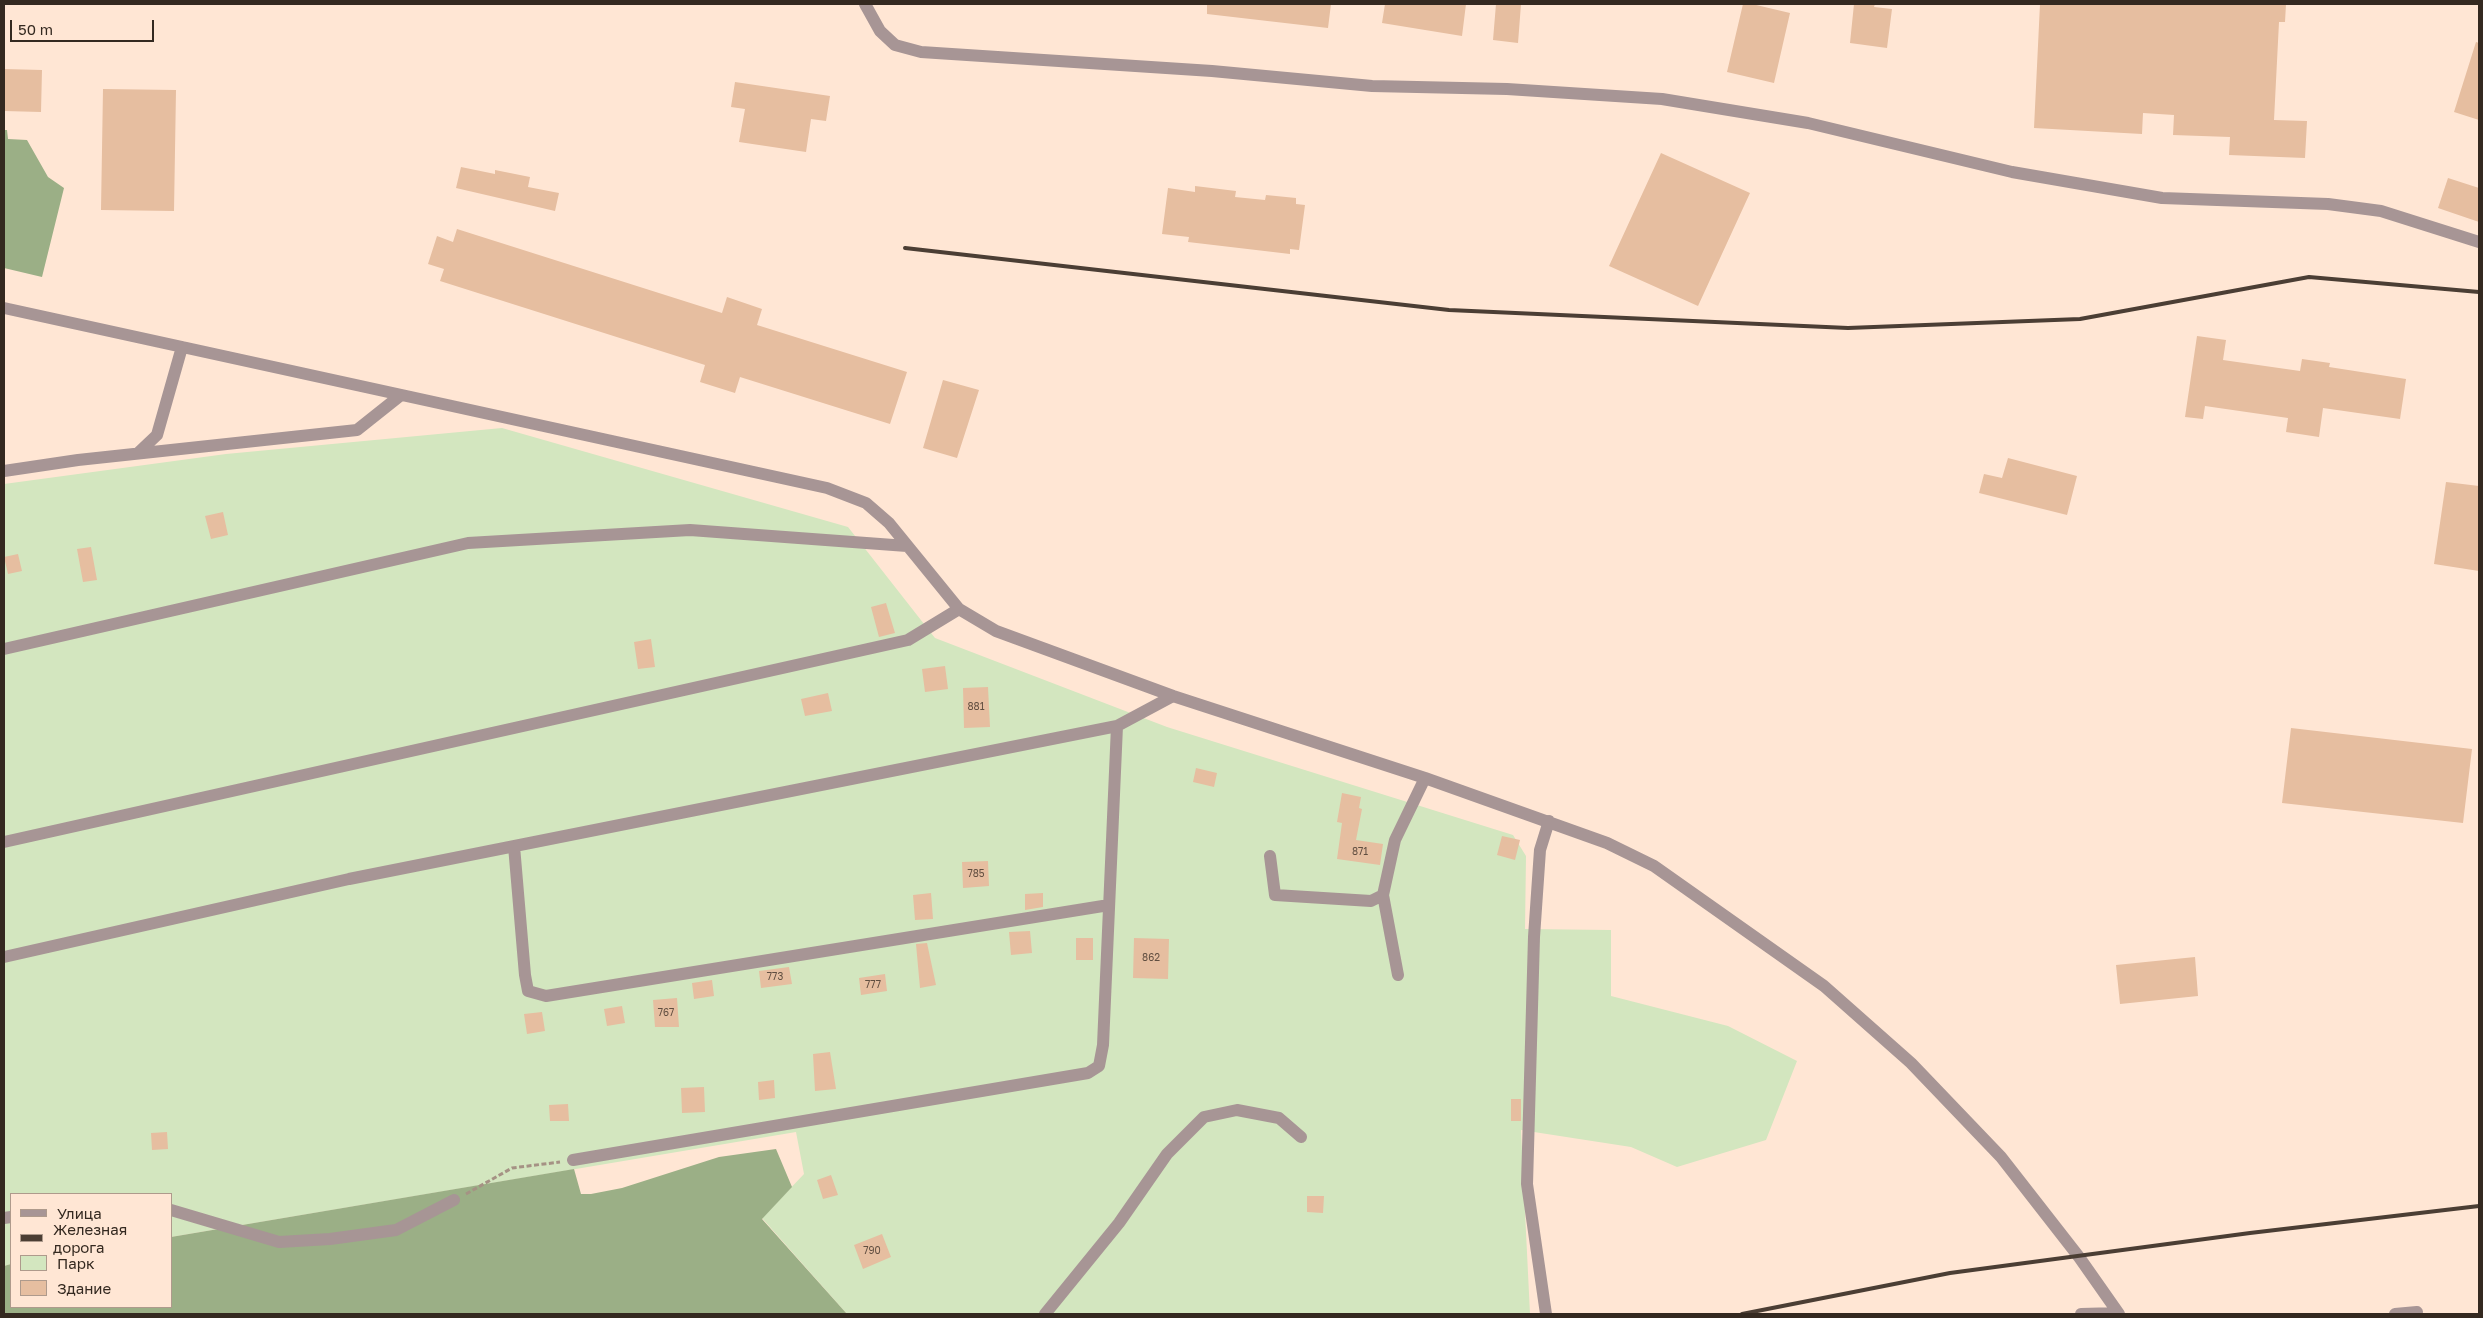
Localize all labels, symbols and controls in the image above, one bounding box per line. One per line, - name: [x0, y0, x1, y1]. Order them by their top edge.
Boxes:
- scale bar: [12, 10, 156, 42]
- text: 50 m: [18, 20, 53, 38]
- house number: 881: [967, 701, 985, 713]
- house number: 871: [1352, 846, 1368, 858]
- house number: 785: [967, 868, 985, 880]
- house number: 862: [1142, 952, 1160, 964]
- house number: 773: [767, 971, 783, 983]
- house number: 777: [865, 979, 881, 991]
- house number: 767: [658, 1007, 674, 1019]
- legend: [10, 1193, 172, 1308]
- text: Улица: [57, 1204, 102, 1222]
- text: Железная дорога: [53, 1220, 127, 1256]
- house number: 790: [863, 1245, 881, 1257]
- text: Парк: [57, 1254, 95, 1272]
- text: Здание: [57, 1279, 111, 1297]

